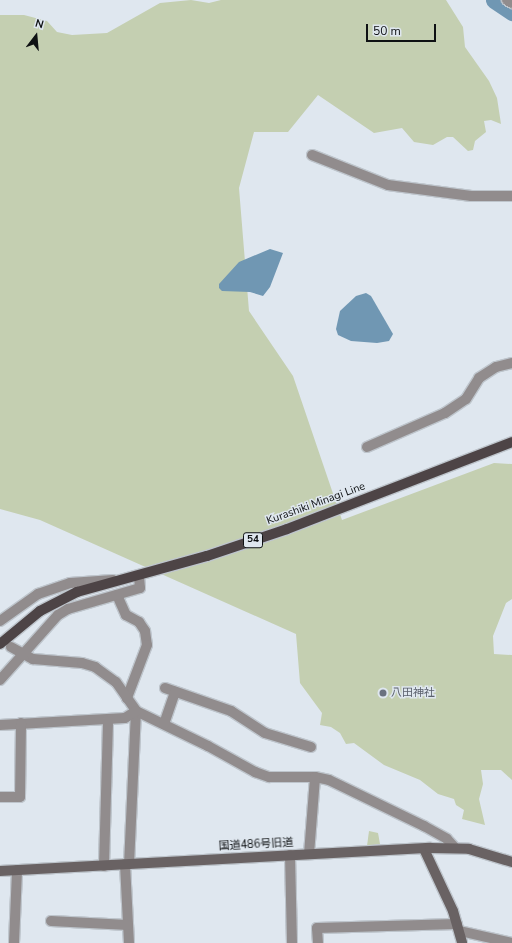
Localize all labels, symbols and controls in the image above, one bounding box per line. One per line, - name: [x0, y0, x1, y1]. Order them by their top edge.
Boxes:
- north arrow: [16, 16, 56, 56]
- text: N: [33, 16, 45, 32]
- scale bar: [368, 16, 438, 42]
- text: 50 m: [373, 23, 401, 39]
- street label: Kurashiki Minagi Line: [265, 480, 367, 528]
- road number: 54: [243, 532, 263, 548]
- place label: 八田神社: [391, 686, 435, 700]
- marker: 八田神社: [378, 688, 388, 698]
- street label: 国道486号旧道: [218, 836, 294, 854]

